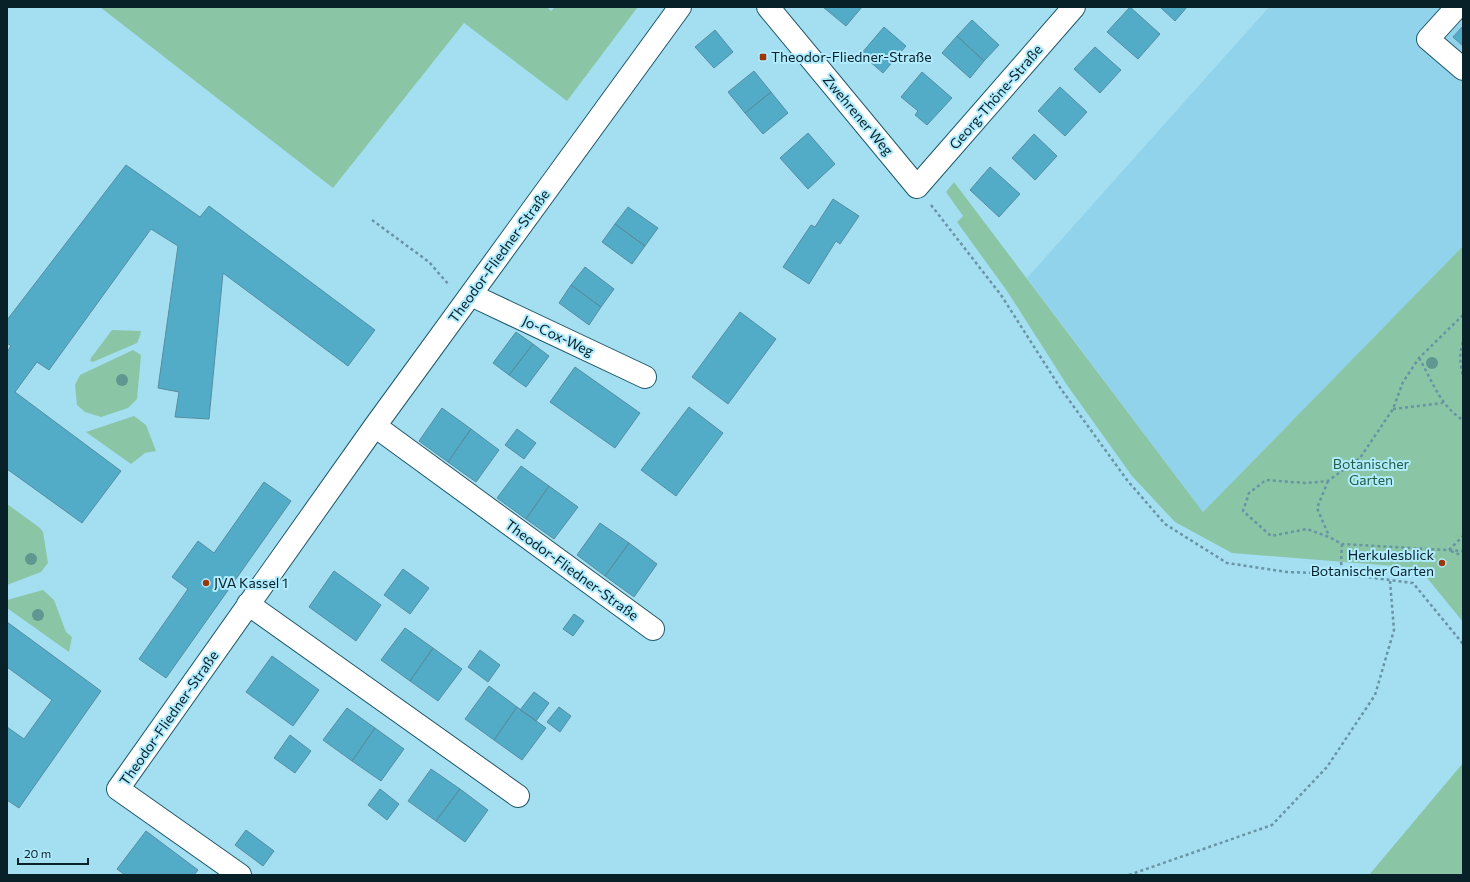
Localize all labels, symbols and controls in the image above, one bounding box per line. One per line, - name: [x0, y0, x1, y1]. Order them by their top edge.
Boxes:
- street label: Georg-Thöne-Straße: [946, 41, 1046, 152]
- place label: Theodor-Fliedner-Straße: [771, 48, 932, 65]
- marker: Theodor-Fliedner-Straße: [758, 52, 768, 62]
- street label: Zwehrener Weg: [820, 71, 897, 159]
- street label: Theodor-Fliedner-Straße: [444, 186, 553, 326]
- street label: Jo-Cox-Weg: [520, 312, 597, 360]
- park label: Botanischer Garten: [1333, 455, 1410, 488]
- street label: Theodor-Fliedner-Straße: [502, 515, 642, 624]
- place label: Herkulesblick Botanischer Garten: [1311, 546, 1434, 579]
- marker: Herkulesblick Botanischer Garten: [1437, 558, 1447, 568]
- place label: JVA Kassel 1: [214, 574, 288, 591]
- marker: JVA Kassel 1: [201, 578, 211, 588]
- street label: Theodor-Fliedner-Straße: [116, 647, 222, 788]
- scale bar: [18, 840, 88, 866]
- text: 20 m: [24, 846, 51, 860]

